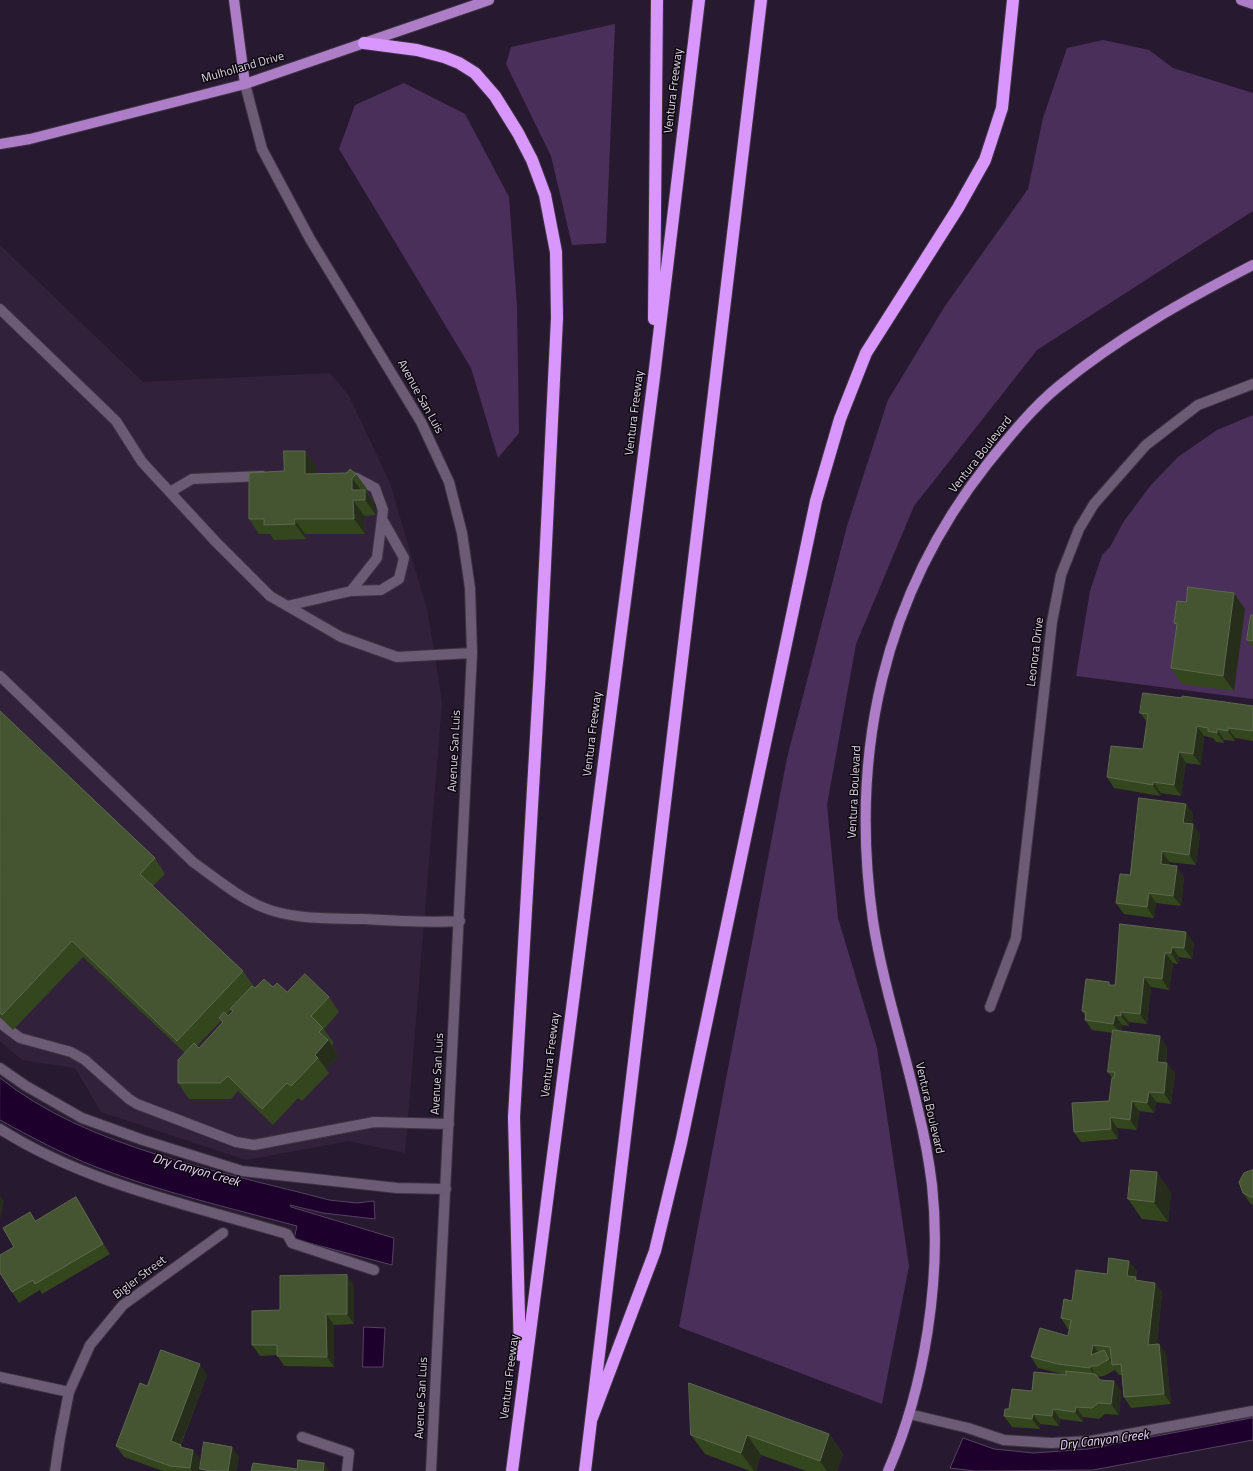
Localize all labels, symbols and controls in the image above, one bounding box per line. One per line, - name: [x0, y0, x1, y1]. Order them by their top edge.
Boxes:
- street label: Ventura Freeway: [662, 48, 686, 134]
- street label: Mulholland Drive: [200, 49, 286, 87]
- street label: Avenue San Luis: [394, 358, 446, 436]
- street label: Ventura Freeway: [623, 370, 647, 456]
- street label: Ventura Boulevard: [947, 414, 1015, 496]
- street label: Leonora Drive: [1025, 616, 1047, 688]
- street label: Ventura Freeway: [581, 691, 605, 777]
- street label: Avenue San Luis: [446, 710, 464, 792]
- street label: Ventura Boulevard: [845, 745, 865, 839]
- street label: Ventura Freeway: [539, 1012, 563, 1098]
- street label: Avenue San Luis: [429, 1033, 447, 1115]
- street label: Ventura Boulevard: [911, 1061, 947, 1155]
- water label: Dry Canyon Creek: [151, 1151, 241, 1191]
- street label: Bigler Street: [111, 1253, 169, 1303]
- street label: Ventura Freeway: [498, 1334, 522, 1420]
- street label: Avenue San Luis: [413, 1357, 431, 1439]
- water label: Dry Canyon Creek: [1058, 1428, 1150, 1454]

